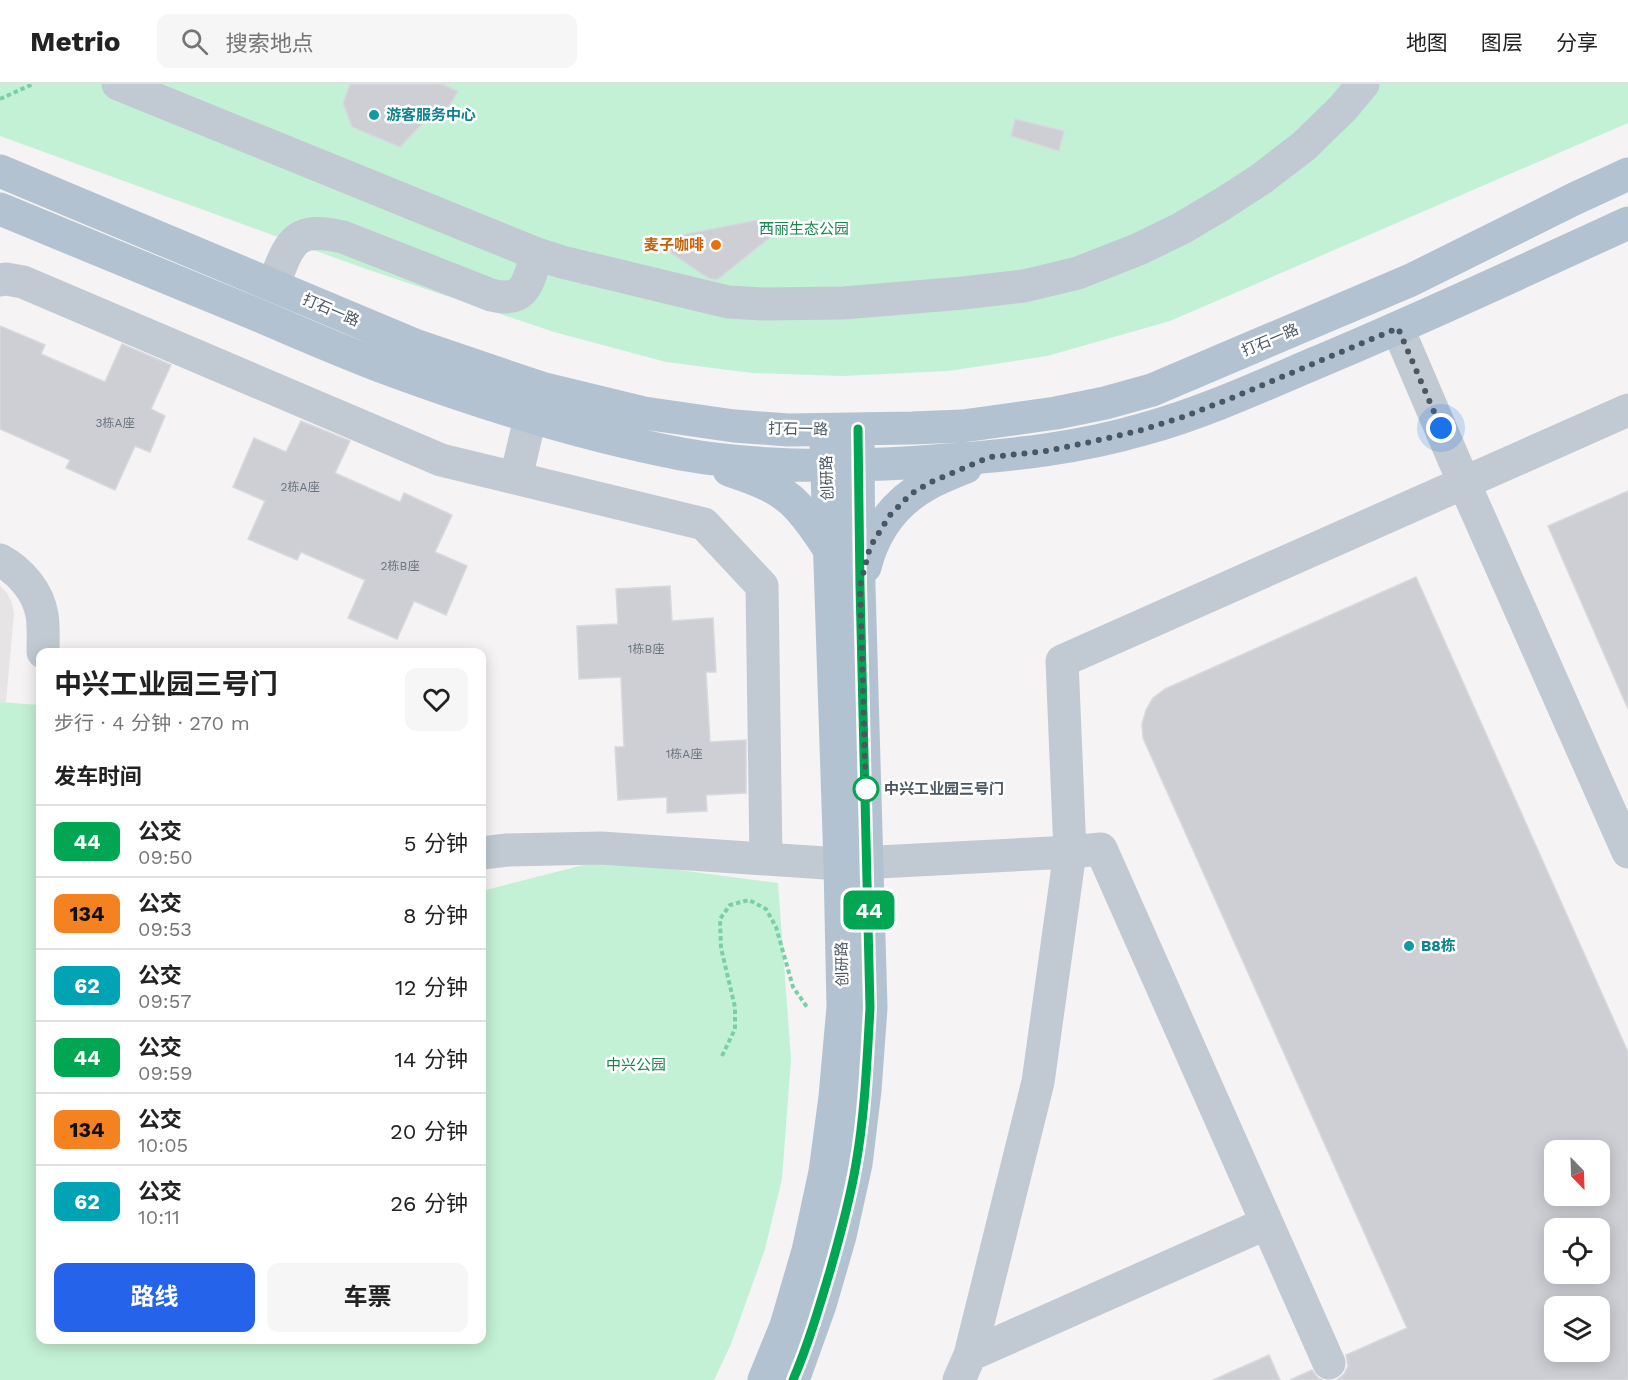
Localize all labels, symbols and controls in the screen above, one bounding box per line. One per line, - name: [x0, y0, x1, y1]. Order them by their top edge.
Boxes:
- search box: [157, 14, 577, 68]
- text: Metrio: [30, 25, 121, 58]
- icon: search: [178, 25, 211, 58]
- text: 地图: [1406, 30, 1448, 55]
- text: 图层: [1481, 30, 1523, 55]
- text: 分享: [1556, 30, 1598, 55]
- text: 搜索地点: [226, 31, 314, 56]
- place label: 游客服务中心: [386, 106, 476, 124]
- marker: 游客服务中心: [367, 108, 381, 122]
- park label: 西丽生态公园: [759, 220, 849, 238]
- place label: 麦子咖啡: [644, 236, 704, 254]
- marker: 麦子咖啡: [709, 238, 723, 252]
- street label: 打石一路: [300, 290, 362, 330]
- street label: 打石一路: [1239, 320, 1301, 360]
- your location: [1426, 413, 1456, 443]
- house number: 3栋A座: [96, 416, 134, 430]
- street label: 打石一路: [768, 419, 828, 439]
- street label: 创研路: [817, 455, 837, 501]
- house number: 2栋A座: [281, 480, 319, 494]
- house number: 2栋B座: [381, 559, 419, 573]
- house number: 1栋B座: [628, 642, 664, 656]
- text: 中兴工业园三号门: [54, 668, 278, 701]
- button: heart: [405, 668, 468, 731]
- text: 步行 · 4 分钟 · 270 m: [54, 711, 250, 735]
- house number: 1栋A座: [666, 747, 702, 761]
- text: 发车时间: [54, 764, 142, 789]
- marker: 中兴工业园三号门: [853, 776, 879, 802]
- place label: 中兴工业园三号门: [884, 780, 1004, 798]
- text: 公交: [138, 819, 182, 844]
- text: 44: [73, 829, 101, 854]
- text: 5 分钟: [404, 831, 468, 856]
- text: 09:50: [138, 845, 193, 869]
- line badge: 44: [842, 890, 896, 930]
- text: 公交: [138, 891, 182, 916]
- text: 44: [855, 898, 883, 923]
- text: 134: [69, 901, 105, 926]
- text: 8 分钟: [403, 903, 468, 928]
- text: 09:53: [138, 917, 192, 941]
- place label: B8栋: [1421, 937, 1456, 955]
- marker: B8栋: [1402, 939, 1416, 953]
- street label: 创研路: [833, 941, 851, 987]
- text: 公交: [138, 963, 182, 988]
- text: 62: [74, 973, 100, 998]
- text: 12 分钟: [395, 975, 468, 1000]
- text: 09:57: [138, 989, 192, 1013]
- text: 公交: [138, 1035, 182, 1060]
- text: 44: [73, 1045, 101, 1070]
- text: 14 分钟: [394, 1047, 468, 1072]
- park label: 中兴公园: [606, 1056, 666, 1074]
- text: 09:59: [138, 1061, 193, 1085]
- text: 公交: [138, 1107, 182, 1132]
- text: 134: [69, 1117, 105, 1142]
- text: 20 分钟: [390, 1119, 468, 1144]
- text: 10:05: [138, 1133, 188, 1157]
- north arrow: [1544, 1140, 1610, 1206]
- map controls: [1544, 1140, 1610, 1362]
- text: 公交: [138, 1179, 182, 1204]
- text: 62: [74, 1189, 100, 1214]
- text: 26 分钟: [390, 1191, 468, 1216]
- text: 10:11: [138, 1205, 180, 1229]
- button: locate: [1544, 1218, 1610, 1284]
- button: 路线: [54, 1263, 255, 1332]
- button: 车票: [267, 1263, 468, 1332]
- button: layers: [1544, 1296, 1610, 1362]

